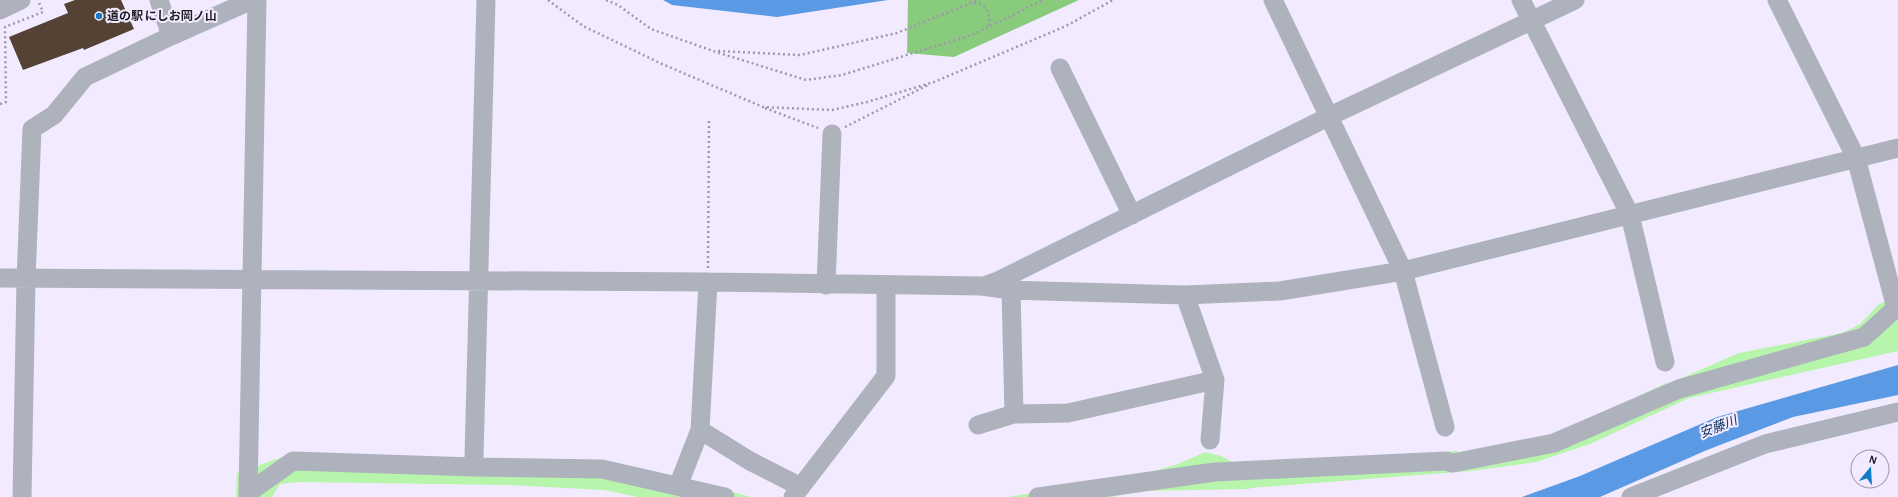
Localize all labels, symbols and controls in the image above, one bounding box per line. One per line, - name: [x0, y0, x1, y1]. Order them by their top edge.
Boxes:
- place label: 道の駅 にしお岡ノ山: [107, 9, 217, 22]
- marker: 道の駅 にしお岡ノ山: [94, 11, 104, 21]
- water label: 安藤川: [1698, 413, 1741, 440]
- north arrow: [1850, 449, 1890, 489]
- text: N: [1868, 454, 1878, 466]

